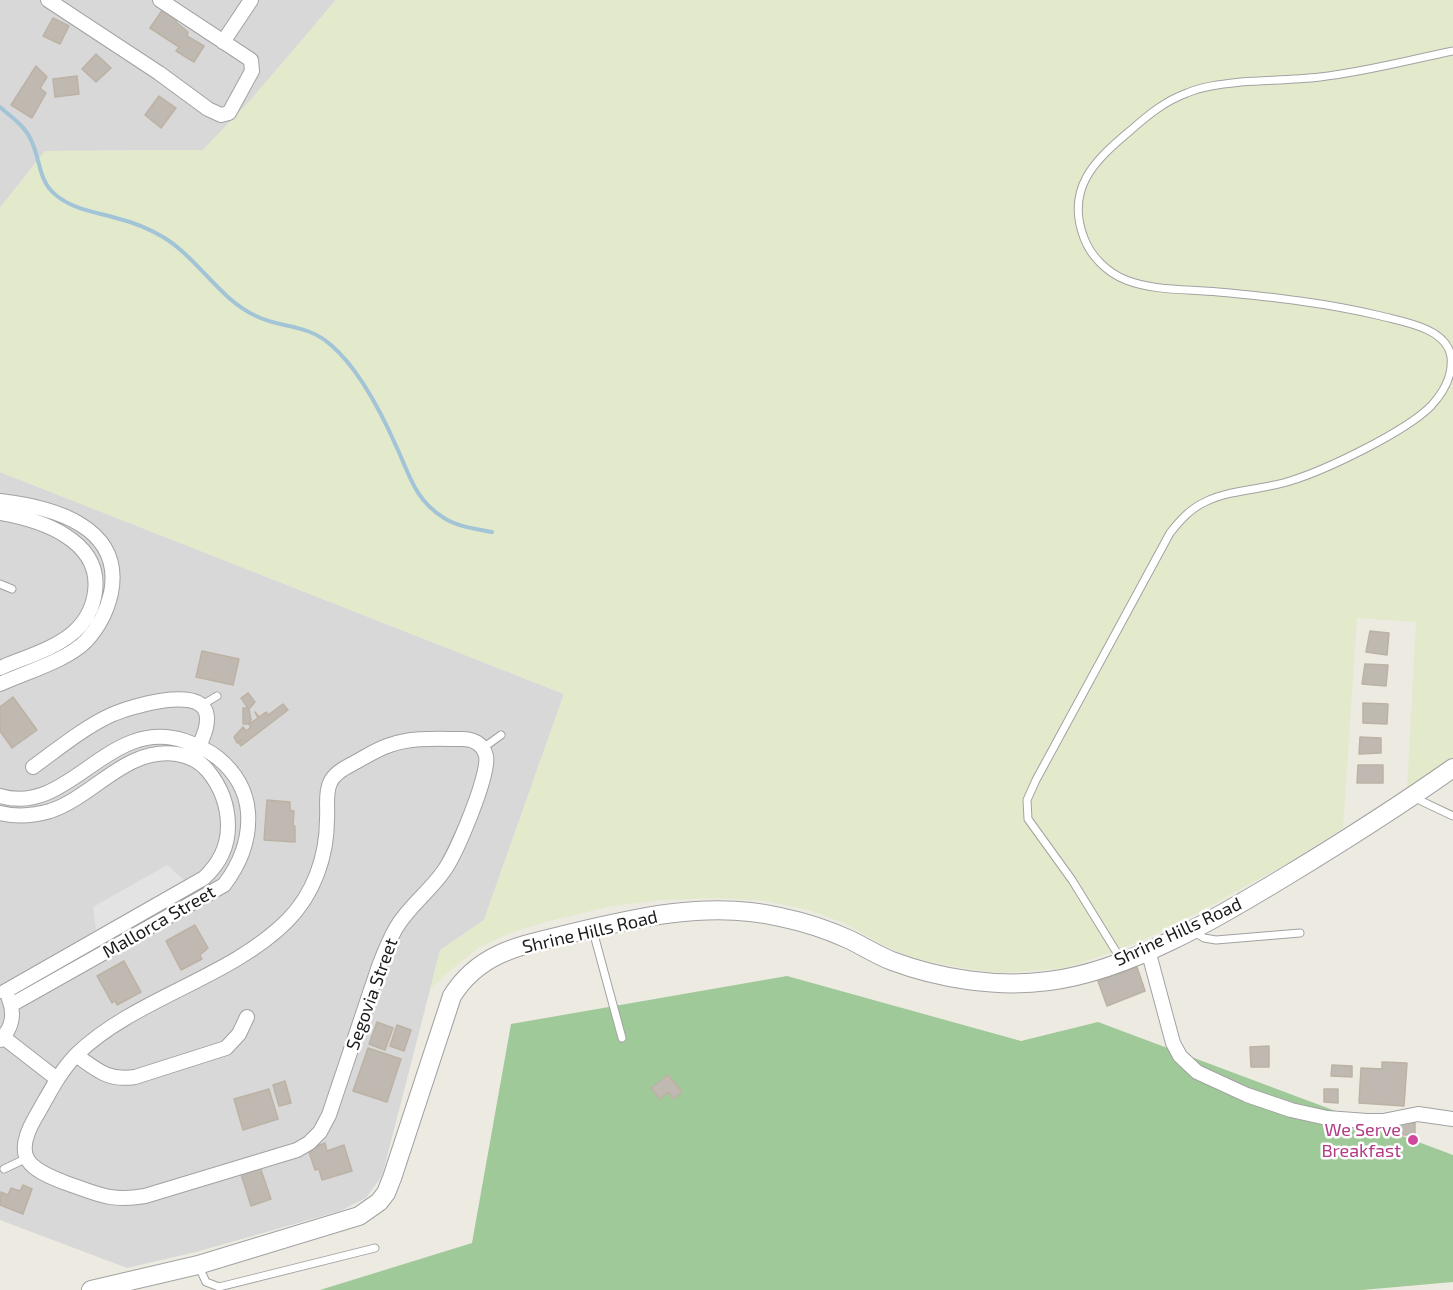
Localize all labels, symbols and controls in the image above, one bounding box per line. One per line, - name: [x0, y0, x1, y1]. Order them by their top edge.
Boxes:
- street label: Mallorca Street: [99, 881, 219, 963]
- street label: Shrine Hills Road: [1111, 893, 1245, 971]
- street label: Shrine Hills Road: [520, 906, 660, 958]
- street label: Segovia Street: [342, 935, 402, 1053]
- place label: We Serve Breakfast: [1321, 1119, 1401, 1162]
- marker: We Serve Breakfast: [1406, 1133, 1420, 1147]

